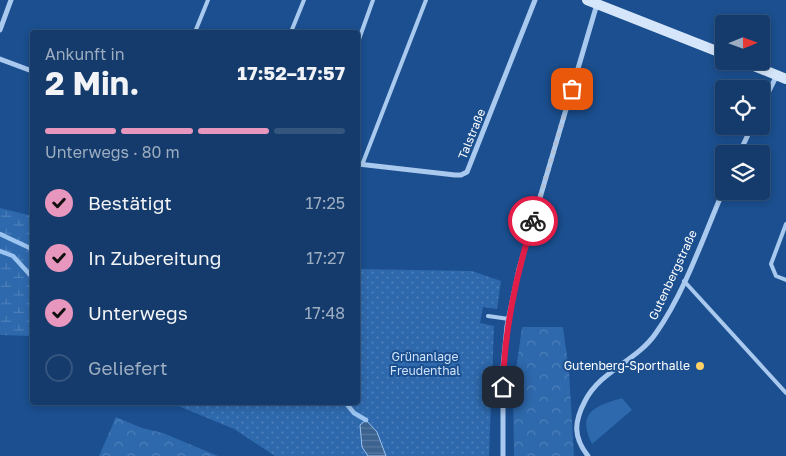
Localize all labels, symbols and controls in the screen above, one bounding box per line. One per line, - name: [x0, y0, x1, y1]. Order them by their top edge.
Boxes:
- north arrow: [715, 15, 770, 70]
- map controls: [715, 15, 770, 200]
- text: Ankunft in: [45, 44, 125, 64]
- text: 17:52–17:57: [237, 61, 345, 84]
- text: 2 Min.: [45, 64, 139, 102]
- pin: [551, 68, 593, 110]
- icon: bag: [558, 75, 586, 103]
- button: locate: [715, 80, 770, 135]
- street label: Talstraße: [455, 106, 489, 161]
- text: Unterwegs · 80 m: [45, 142, 180, 162]
- button: layers: [715, 145, 770, 200]
- icon: check: [45, 189, 73, 217]
- text: Bestätigt: [88, 191, 172, 214]
- text: 17:25: [305, 193, 345, 213]
- courier: [508, 196, 558, 246]
- icon: bike: [519, 207, 547, 235]
- street label: Gutenbergstraße: [645, 227, 700, 322]
- icon: check: [45, 244, 73, 272]
- text: In Zubereitung: [88, 246, 221, 269]
- text: 17:27: [306, 248, 345, 268]
- icon: check: [45, 299, 73, 327]
- text: Unterwegs: [88, 301, 188, 324]
- text: 17:48: [304, 303, 345, 323]
- park label: Grünanlage Freudenthal: [390, 349, 460, 378]
- text: Geliefert: [88, 356, 168, 379]
- place label: Gutenberg-Sporthalle: [564, 358, 690, 373]
- marker: Gutenberg-Sporthalle: [694, 360, 706, 372]
- pin: [482, 366, 524, 408]
- icon: home: [489, 373, 517, 401]

